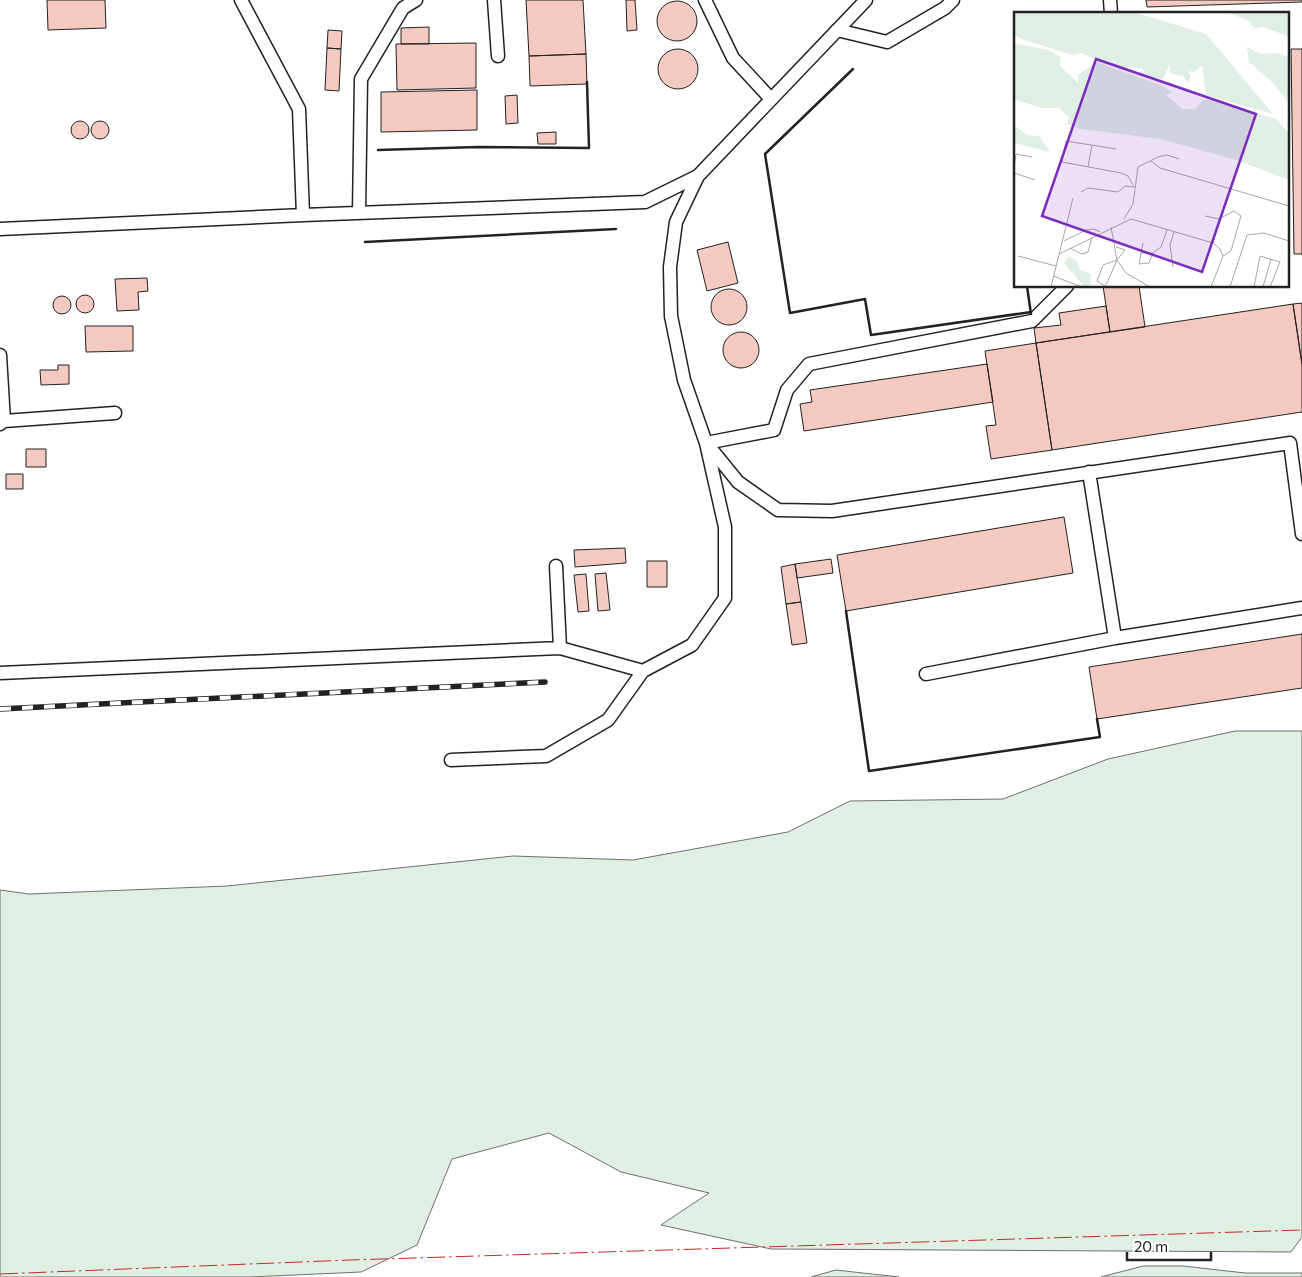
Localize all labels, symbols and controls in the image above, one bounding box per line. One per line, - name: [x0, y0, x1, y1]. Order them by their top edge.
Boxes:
- inset map: [1014, 12, 1290, 288]
- scale bar: [1127, 1230, 1211, 1262]
- text: 20 m: [1134, 1237, 1168, 1255]

